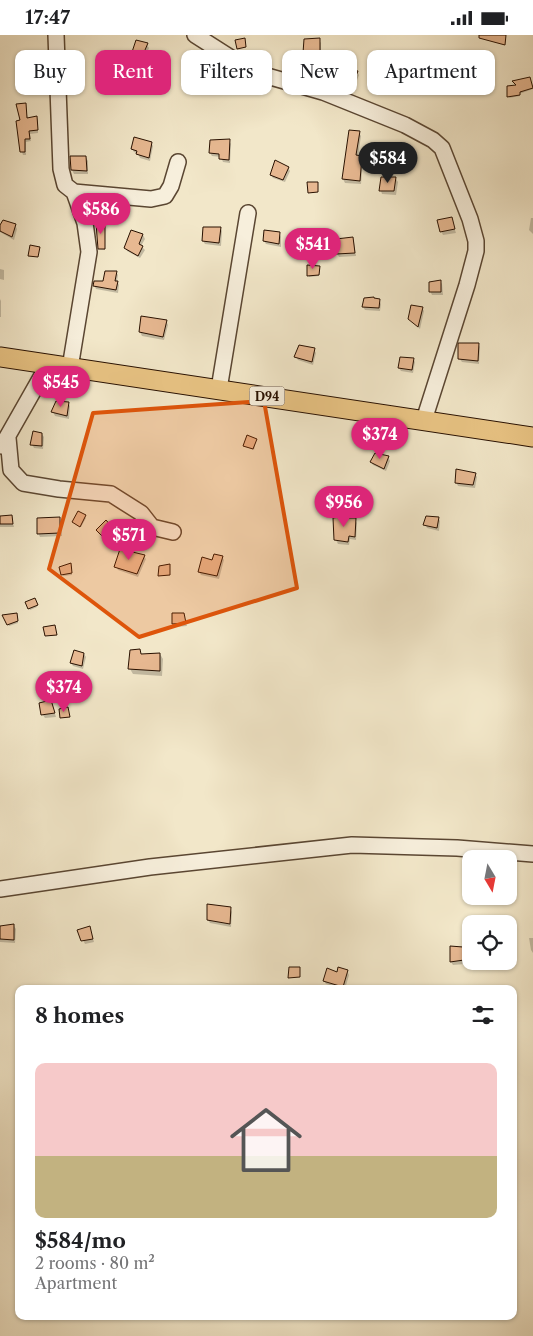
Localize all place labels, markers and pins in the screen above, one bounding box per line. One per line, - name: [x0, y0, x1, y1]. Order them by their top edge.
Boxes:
- pin: $584: [358, 141, 418, 184]
- pin: $586: [71, 193, 131, 235]
- pin: $541: [283, 227, 343, 270]
- pin: $545: [31, 365, 91, 408]
- pin: $374: [350, 417, 410, 460]
- pin: $956: [314, 485, 374, 528]
- pin: $571: [99, 519, 159, 561]
- pin: $374: [34, 671, 94, 713]

